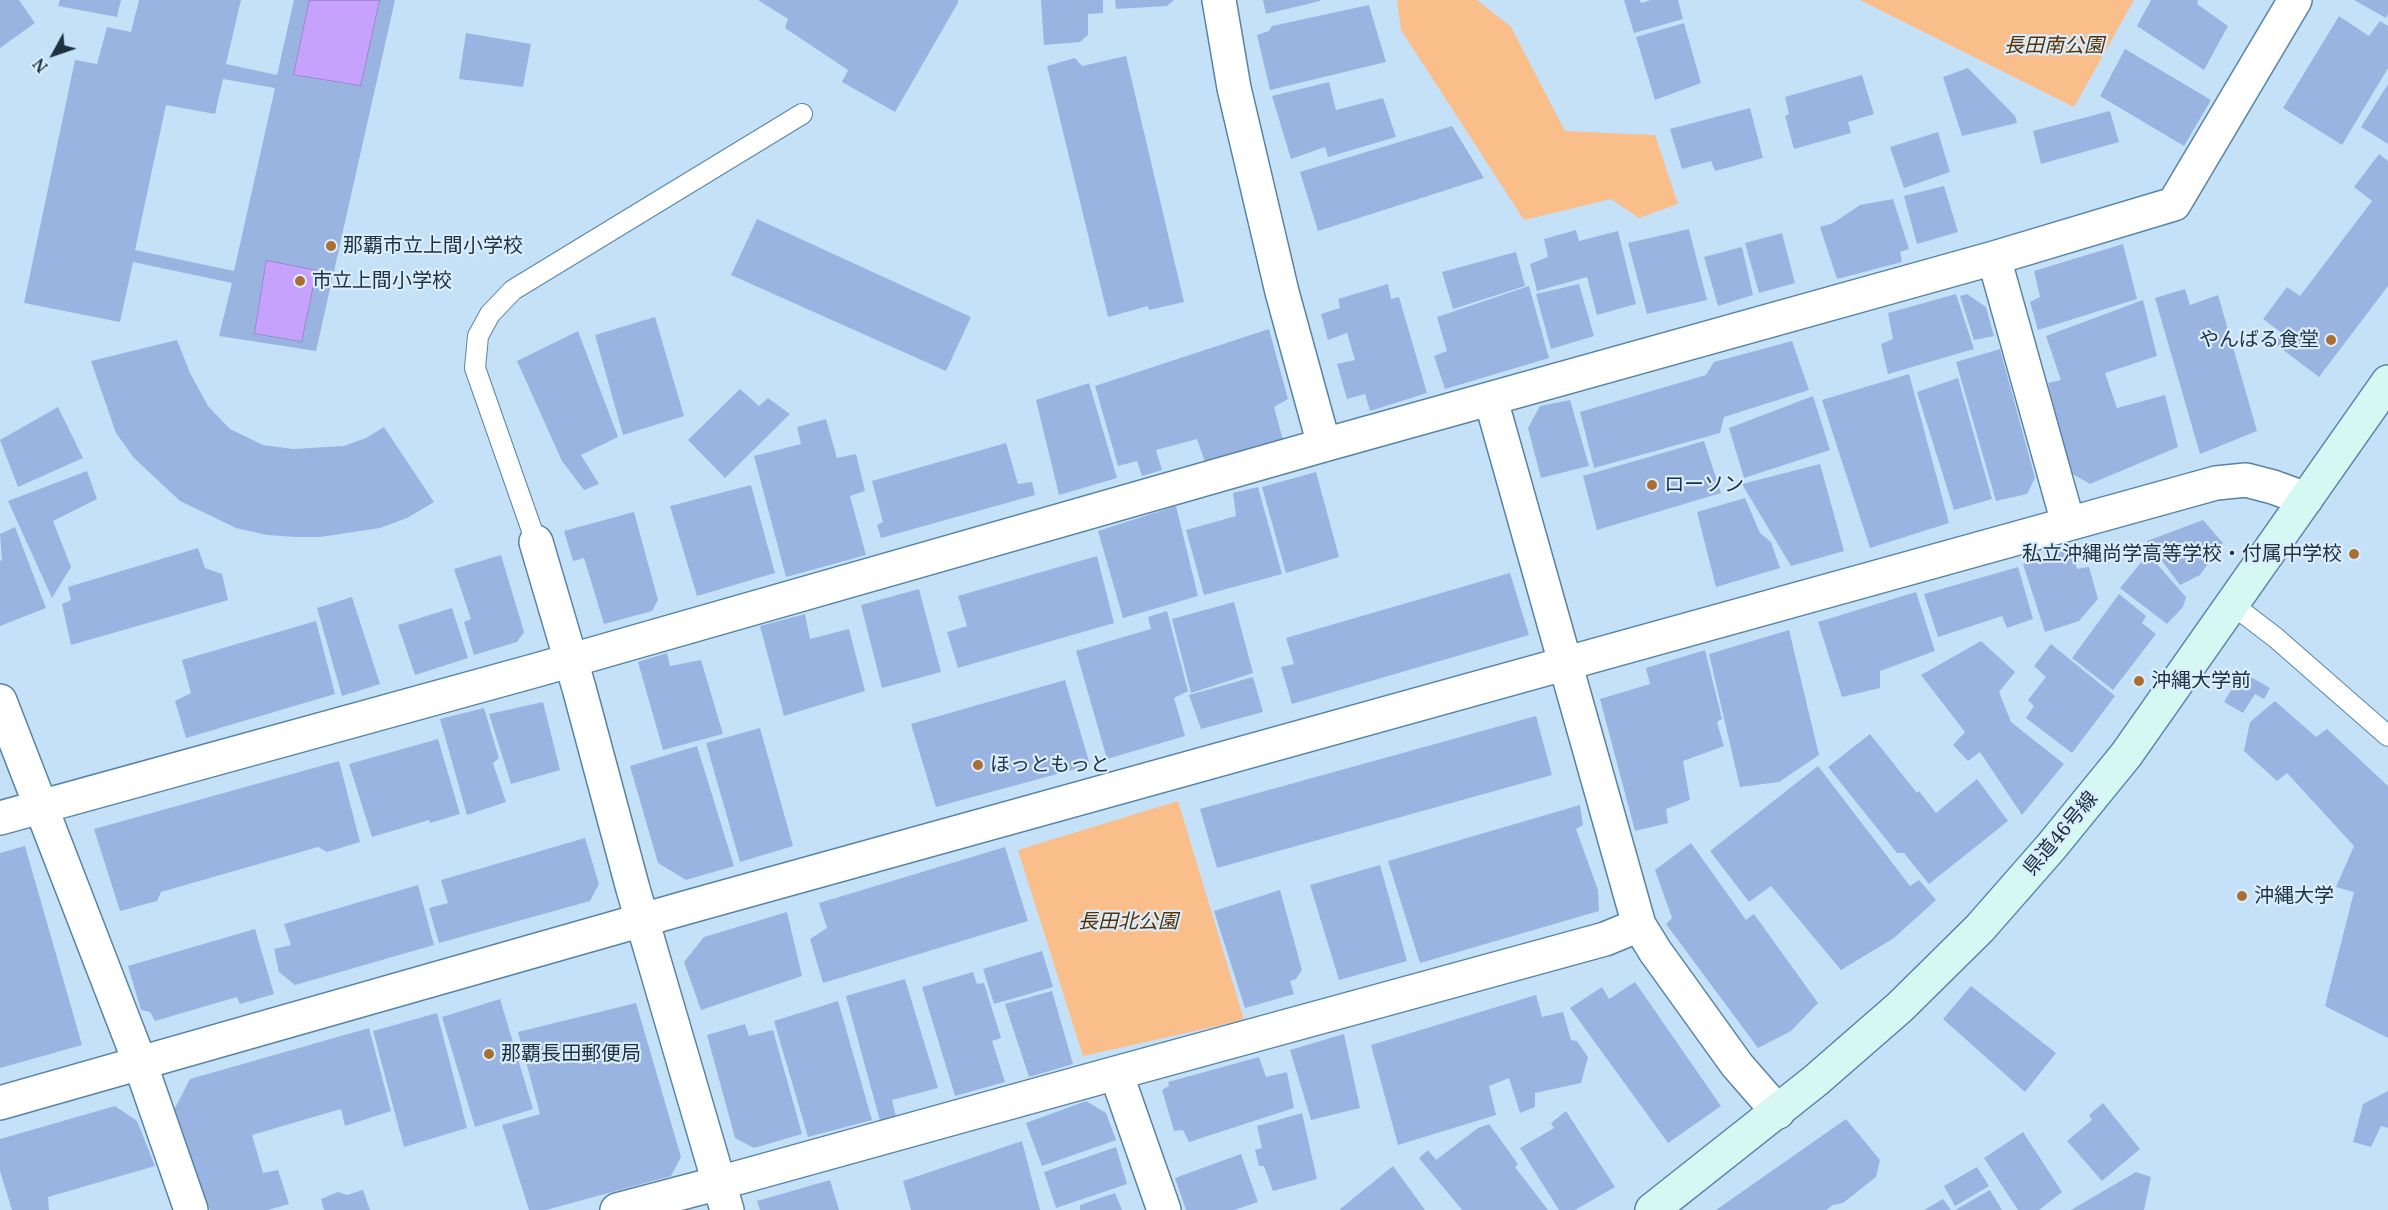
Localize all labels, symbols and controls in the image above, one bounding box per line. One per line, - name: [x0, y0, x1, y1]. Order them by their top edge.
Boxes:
- north arrow: [24, 24, 84, 84]
- park label: 長田南公園: [2004, 34, 2104, 58]
- text: N: [28, 54, 53, 77]
- place label: 那覇市立上間小学校: [343, 234, 523, 258]
- marker: 那覇市立上間小学校: [324, 239, 338, 253]
- place label: 市立上間小学校: [312, 269, 452, 293]
- marker: 市立上間小学校: [293, 274, 307, 288]
- place label: やんばる食堂: [2199, 328, 2319, 352]
- marker: やんばる食堂: [2324, 333, 2338, 347]
- place label: ローソン: [1664, 473, 1744, 497]
- marker: ローソン: [1645, 478, 1659, 492]
- place label: 私立沖縄尚学高等学校・付属中学校: [2022, 542, 2342, 566]
- marker: 私立沖縄尚学高等学校・付属中学校: [2347, 547, 2361, 561]
- place label: 沖縄大学前: [2151, 669, 2251, 693]
- marker: 沖縄大学前: [2132, 674, 2146, 688]
- place label: ほっともっと: [990, 753, 1110, 777]
- marker: ほっともっと: [971, 758, 985, 772]
- street label: 県道46号線: [2019, 787, 2103, 881]
- place label: 沖縄大学: [2254, 884, 2334, 908]
- marker: 沖縄大学: [2235, 889, 2249, 903]
- park label: 長田北公園: [1078, 910, 1178, 934]
- place label: 那覇長田郵便局: [501, 1042, 641, 1066]
- marker: 那覇長田郵便局: [482, 1047, 496, 1061]

